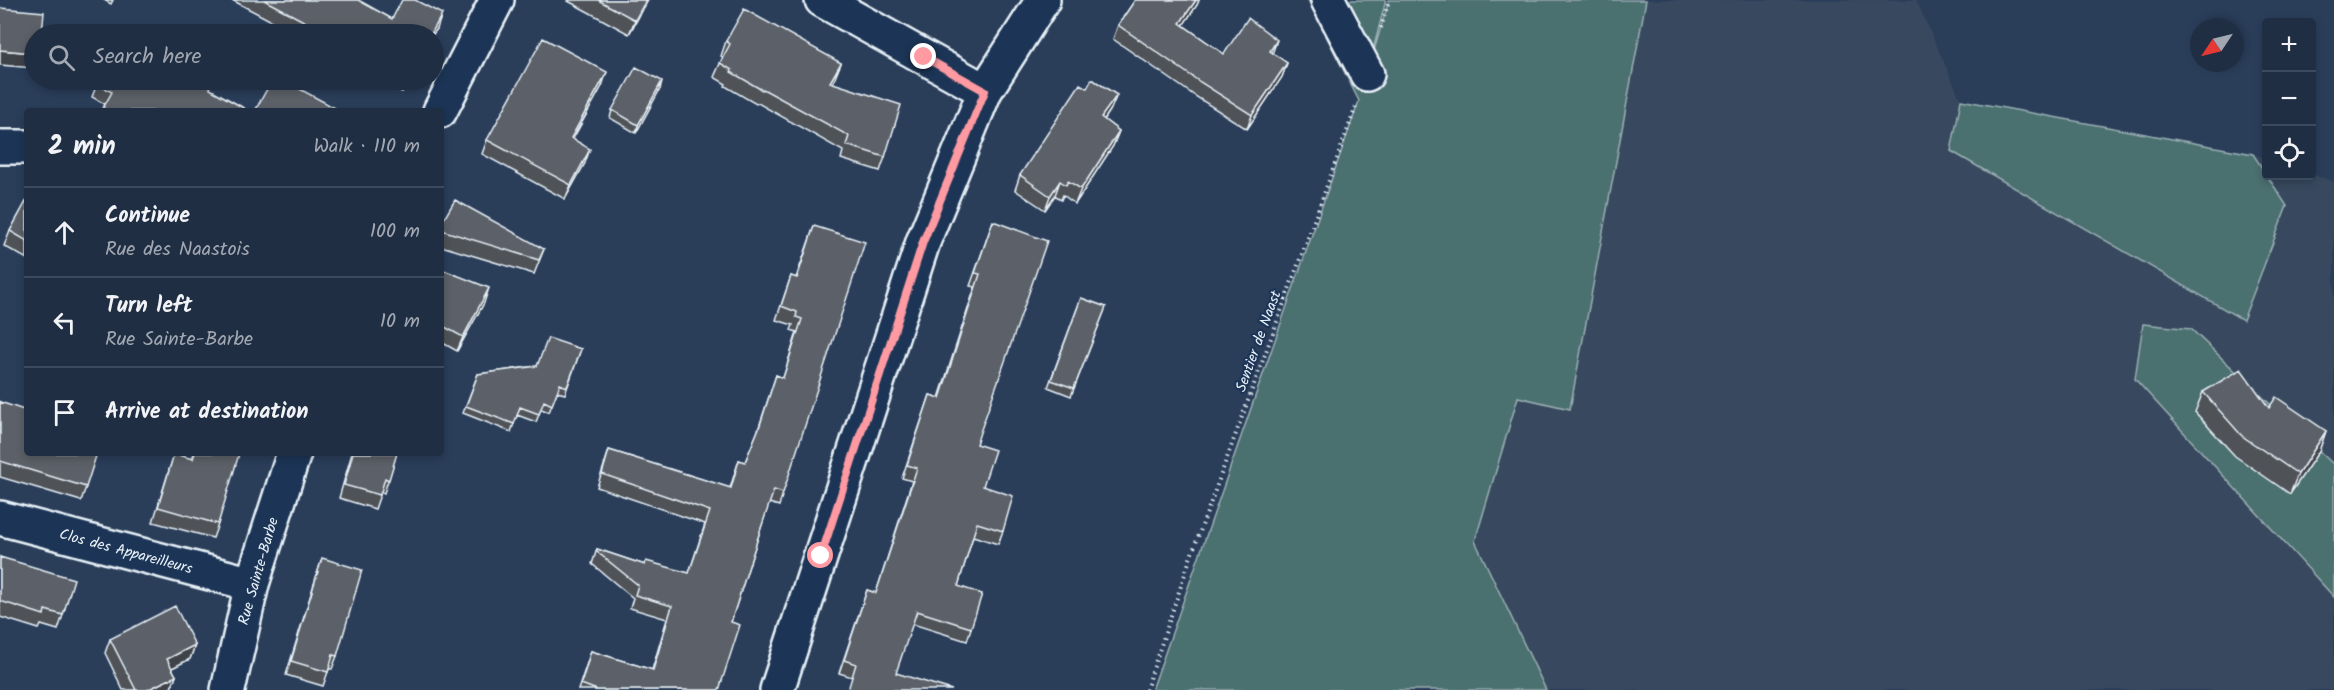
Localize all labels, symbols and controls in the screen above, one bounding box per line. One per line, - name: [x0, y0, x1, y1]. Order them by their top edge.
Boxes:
- north arrow: [2190, 18, 2244, 72]
- map controls: [2262, 18, 2316, 180]
- button: +: [2262, 18, 2316, 72]
- search box: [24, 24, 444, 90]
- text: Search here: [93, 40, 201, 75]
- icon: search: [45, 41, 78, 74]
- route end: [910, 43, 936, 69]
- button: −: [2262, 72, 2316, 126]
- text: 2 min: [48, 126, 116, 168]
- button: locate: [2262, 126, 2316, 180]
- text: Walk · 110 m: [313, 131, 420, 163]
- text: Continue: [105, 199, 190, 234]
- icon: ahead: [48, 216, 81, 249]
- text: 100 m: [370, 216, 420, 248]
- text: Rue des Naastois: [105, 234, 250, 266]
- street label: Sentier de Naast: [1229, 287, 1288, 395]
- text: Turn left: [105, 289, 192, 324]
- icon: left: [48, 306, 81, 339]
- text: 10 m: [380, 306, 420, 338]
- text: Rue Sainte-Barbe: [105, 324, 253, 356]
- text: Arrive at destination: [105, 395, 308, 430]
- icon: arrive: [48, 396, 81, 429]
- street label: Rue Sainte-Barbe: [232, 514, 286, 628]
- street label: Clos des Appareilleurs: [56, 523, 196, 581]
- route start: [807, 542, 833, 568]

